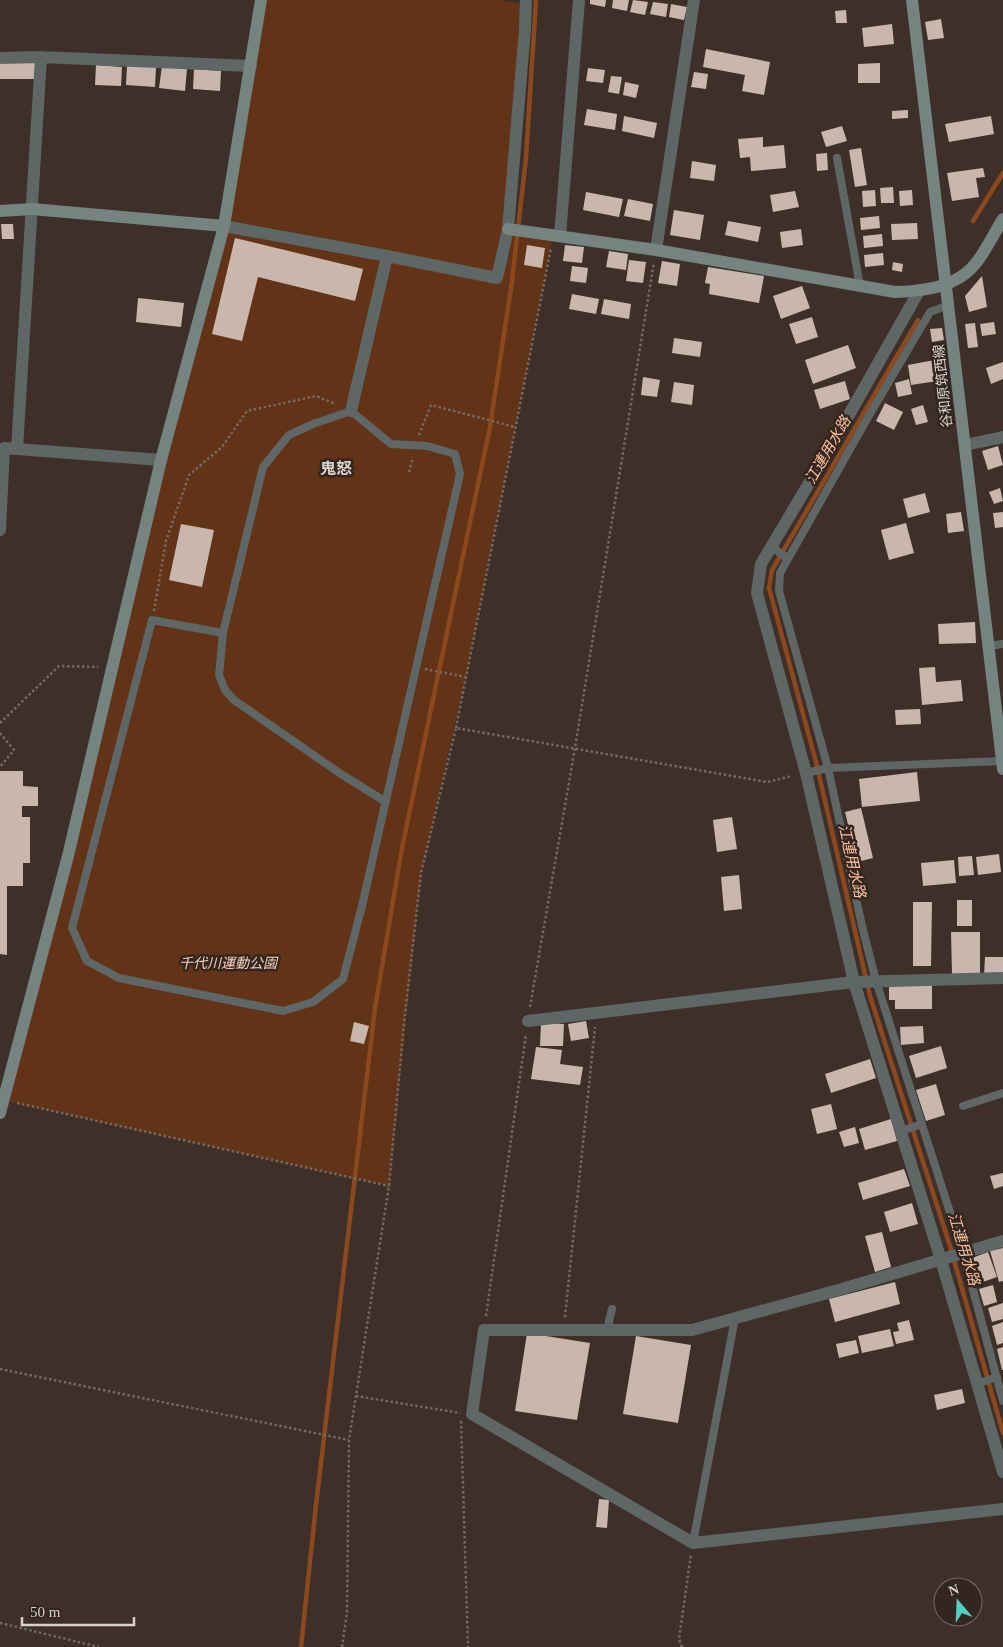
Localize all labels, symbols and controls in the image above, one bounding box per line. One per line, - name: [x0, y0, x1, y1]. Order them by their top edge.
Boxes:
- street label: 谷和原筑西線: [931, 343, 955, 429]
- water label: 江連用水路: [802, 412, 855, 486]
- district label: 鬼怒: [320, 460, 352, 477]
- water label: 江連用水路: [836, 823, 869, 901]
- park label: 千代川運動公園: [179, 956, 279, 971]
- water label: 江連用水路: [945, 1211, 983, 1289]
- north arrow: [933, 1577, 983, 1627]
- text: N: [947, 1581, 961, 1599]
- scale bar: [22, 1594, 135, 1626]
- text: 50 m: [30, 1604, 61, 1620]

